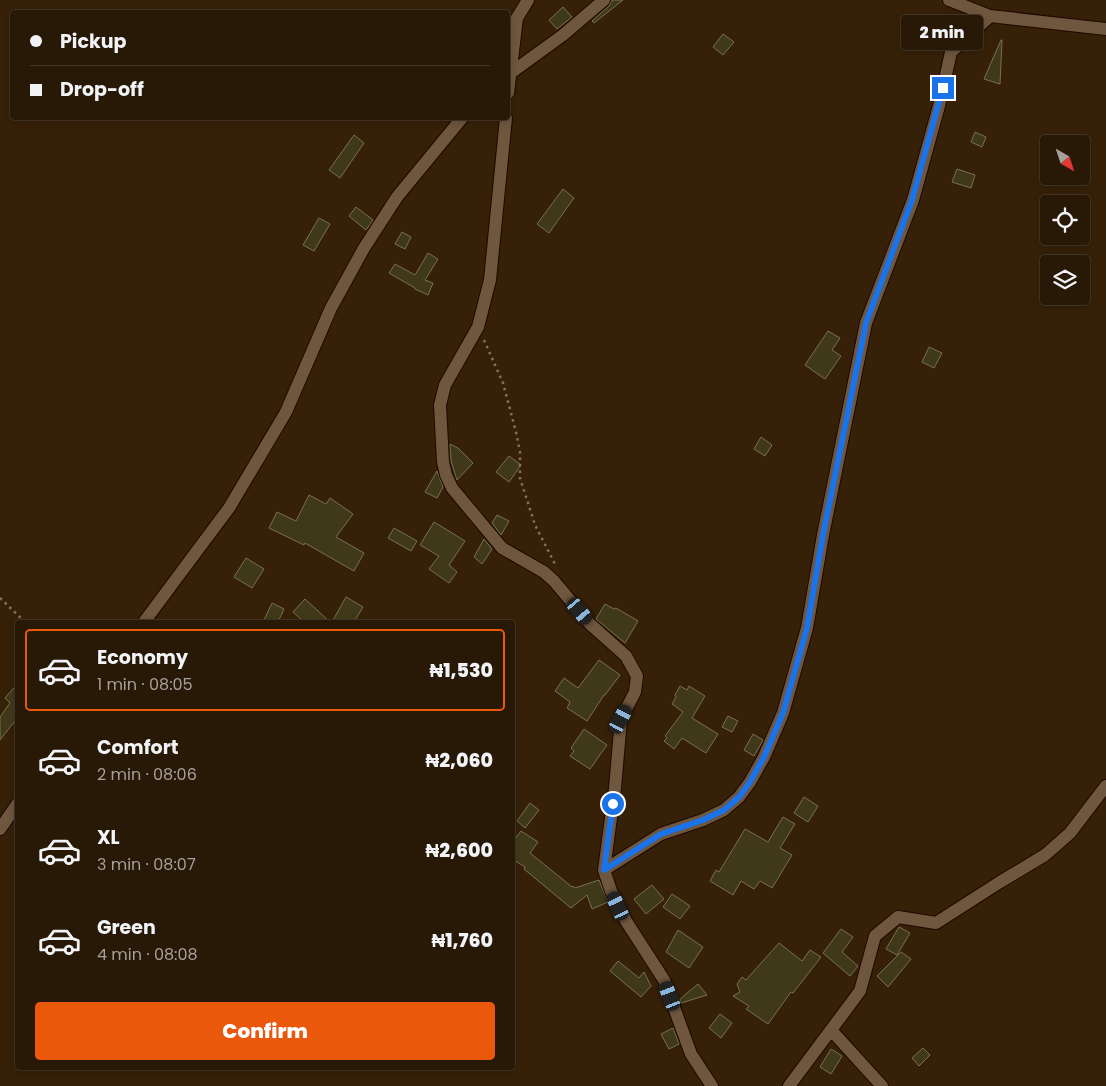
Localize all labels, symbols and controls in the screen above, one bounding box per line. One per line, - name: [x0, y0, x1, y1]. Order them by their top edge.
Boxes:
- callout: 2 min: [902, 16, 984, 51]
- text: 2 min: [919, 21, 965, 44]
- text: Pickup: [60, 28, 126, 55]
- text: Drop-off: [60, 76, 144, 103]
- route end: [932, 77, 954, 99]
- north arrow: [1040, 135, 1090, 185]
- map controls: [1040, 135, 1090, 305]
- button: locate: [1040, 195, 1090, 245]
- button: layers: [1040, 255, 1090, 305]
- car: [564, 595, 595, 627]
- text: Economy: [97, 644, 188, 671]
- icon: car: [37, 648, 82, 693]
- text: ₦1,530: [429, 657, 493, 684]
- text: 1 min · 08:05: [97, 673, 193, 696]
- car: [607, 702, 634, 736]
- text: Comfort: [97, 734, 179, 761]
- icon: car: [37, 738, 82, 783]
- text: ₦2,060: [425, 747, 493, 774]
- text: 2 min · 08:06: [97, 763, 197, 786]
- route start: [602, 793, 624, 815]
- text: XL: [97, 824, 120, 851]
- icon: car: [37, 828, 82, 873]
- text: ₦2,600: [425, 837, 493, 864]
- text: 3 min · 08:07: [97, 853, 196, 876]
- car: [604, 889, 631, 923]
- text: Green: [97, 914, 156, 941]
- icon: car: [37, 918, 82, 963]
- text: ₦1,760: [431, 927, 493, 954]
- text: 4 min · 08:08: [97, 943, 198, 966]
- car: [657, 979, 682, 1013]
- button: Confirm: [35, 1002, 495, 1060]

